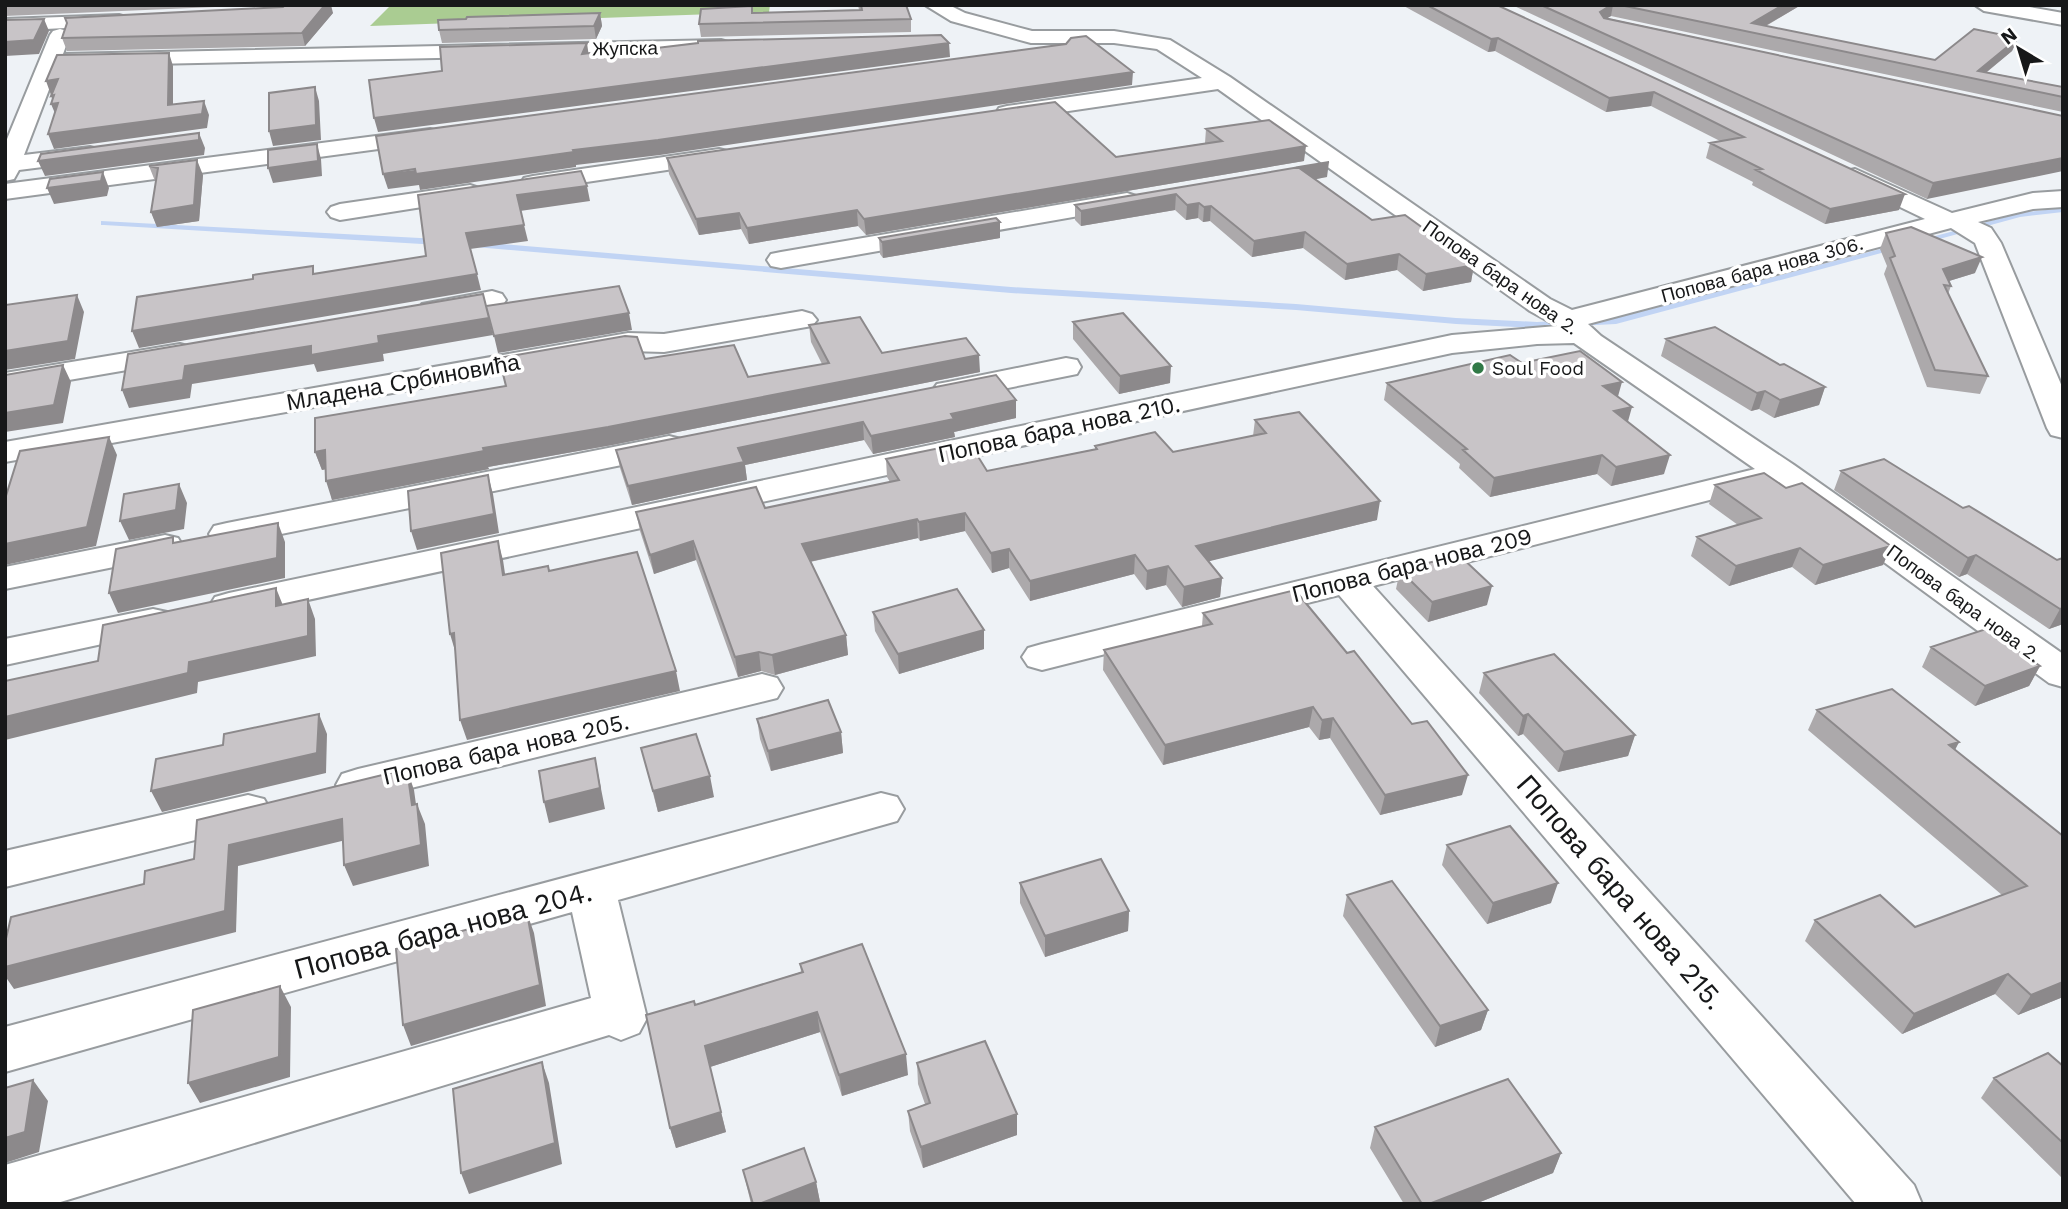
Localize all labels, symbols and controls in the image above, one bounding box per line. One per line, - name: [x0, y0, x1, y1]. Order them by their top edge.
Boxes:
- north arrow: [1984, 14, 2054, 84]
- text: N: [1996, 23, 2021, 49]
- street label: Жупска: [592, 36, 659, 61]
- street label: Попова бара нова 2.: [1418, 215, 1583, 340]
- street label: Попова бара нова 306.: [1659, 231, 1866, 308]
- street label: Младена Србиновића: [284, 349, 522, 416]
- place label: Soul Food: [1492, 357, 1584, 380]
- marker: Soul Food: [1470, 360, 1486, 376]
- street label: Попова бара нова 210.: [936, 391, 1182, 468]
- street label: Попова бара нова 209: [1289, 523, 1535, 608]
- street label: Попова бара нова 2.: [1882, 540, 2045, 667]
- street label: Попова бара нова 205.: [381, 708, 632, 791]
- street label: Попова бара нова 215.: [1510, 768, 1731, 1016]
- street label: Попова бара нова 204.: [291, 875, 595, 986]

